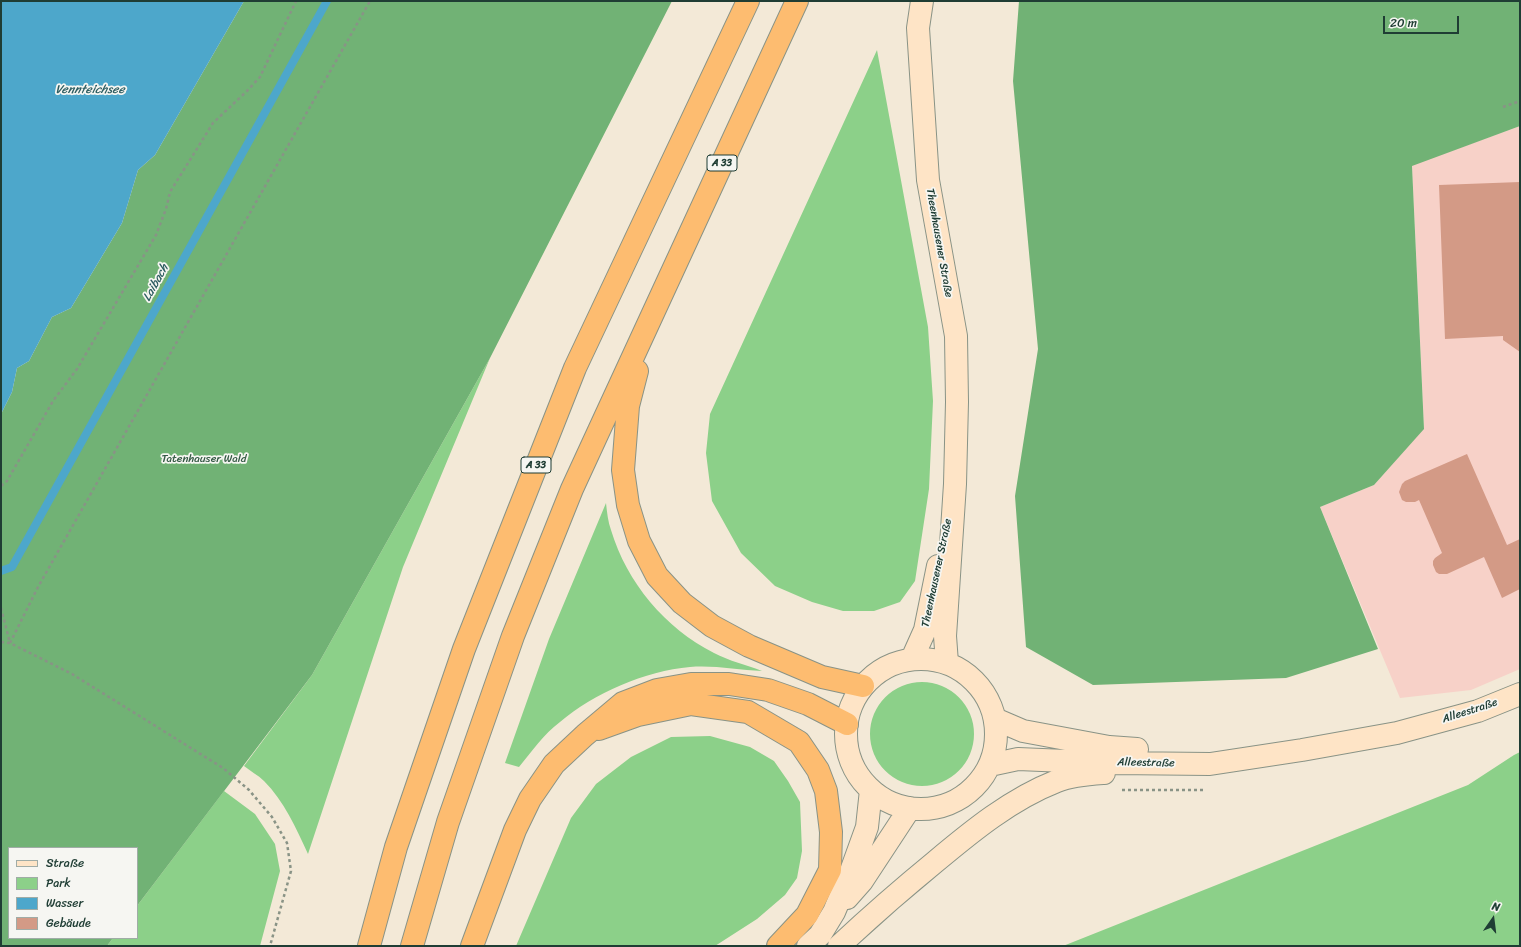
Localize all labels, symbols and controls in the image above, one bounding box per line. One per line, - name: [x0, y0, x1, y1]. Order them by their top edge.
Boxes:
- scale bar: [1385, 8, 1461, 34]
- text: 20 m: [1390, 12, 1417, 34]
- water label: Vennteichsee: [55, 83, 125, 97]
- road number: A 33: [707, 155, 737, 171]
- street label: Theenhausener Straße: [923, 187, 955, 299]
- water label: Laibach: [140, 262, 172, 304]
- park label: Tatenhauser Wald: [161, 452, 247, 466]
- road number: A 33: [521, 457, 551, 473]
- street label: Theenhausener Straße: [919, 518, 955, 628]
- street label: Alleestraße: [1441, 696, 1499, 726]
- street label: Alleestraße: [1117, 756, 1175, 770]
- legend: [8, 847, 138, 939]
- text: Straße: [46, 852, 84, 874]
- text: Park: [46, 872, 71, 894]
- text: Wasser: [46, 892, 83, 914]
- text: N: [1490, 897, 1502, 917]
- north arrow: [1473, 899, 1513, 939]
- text: Gebäude: [46, 912, 91, 934]

